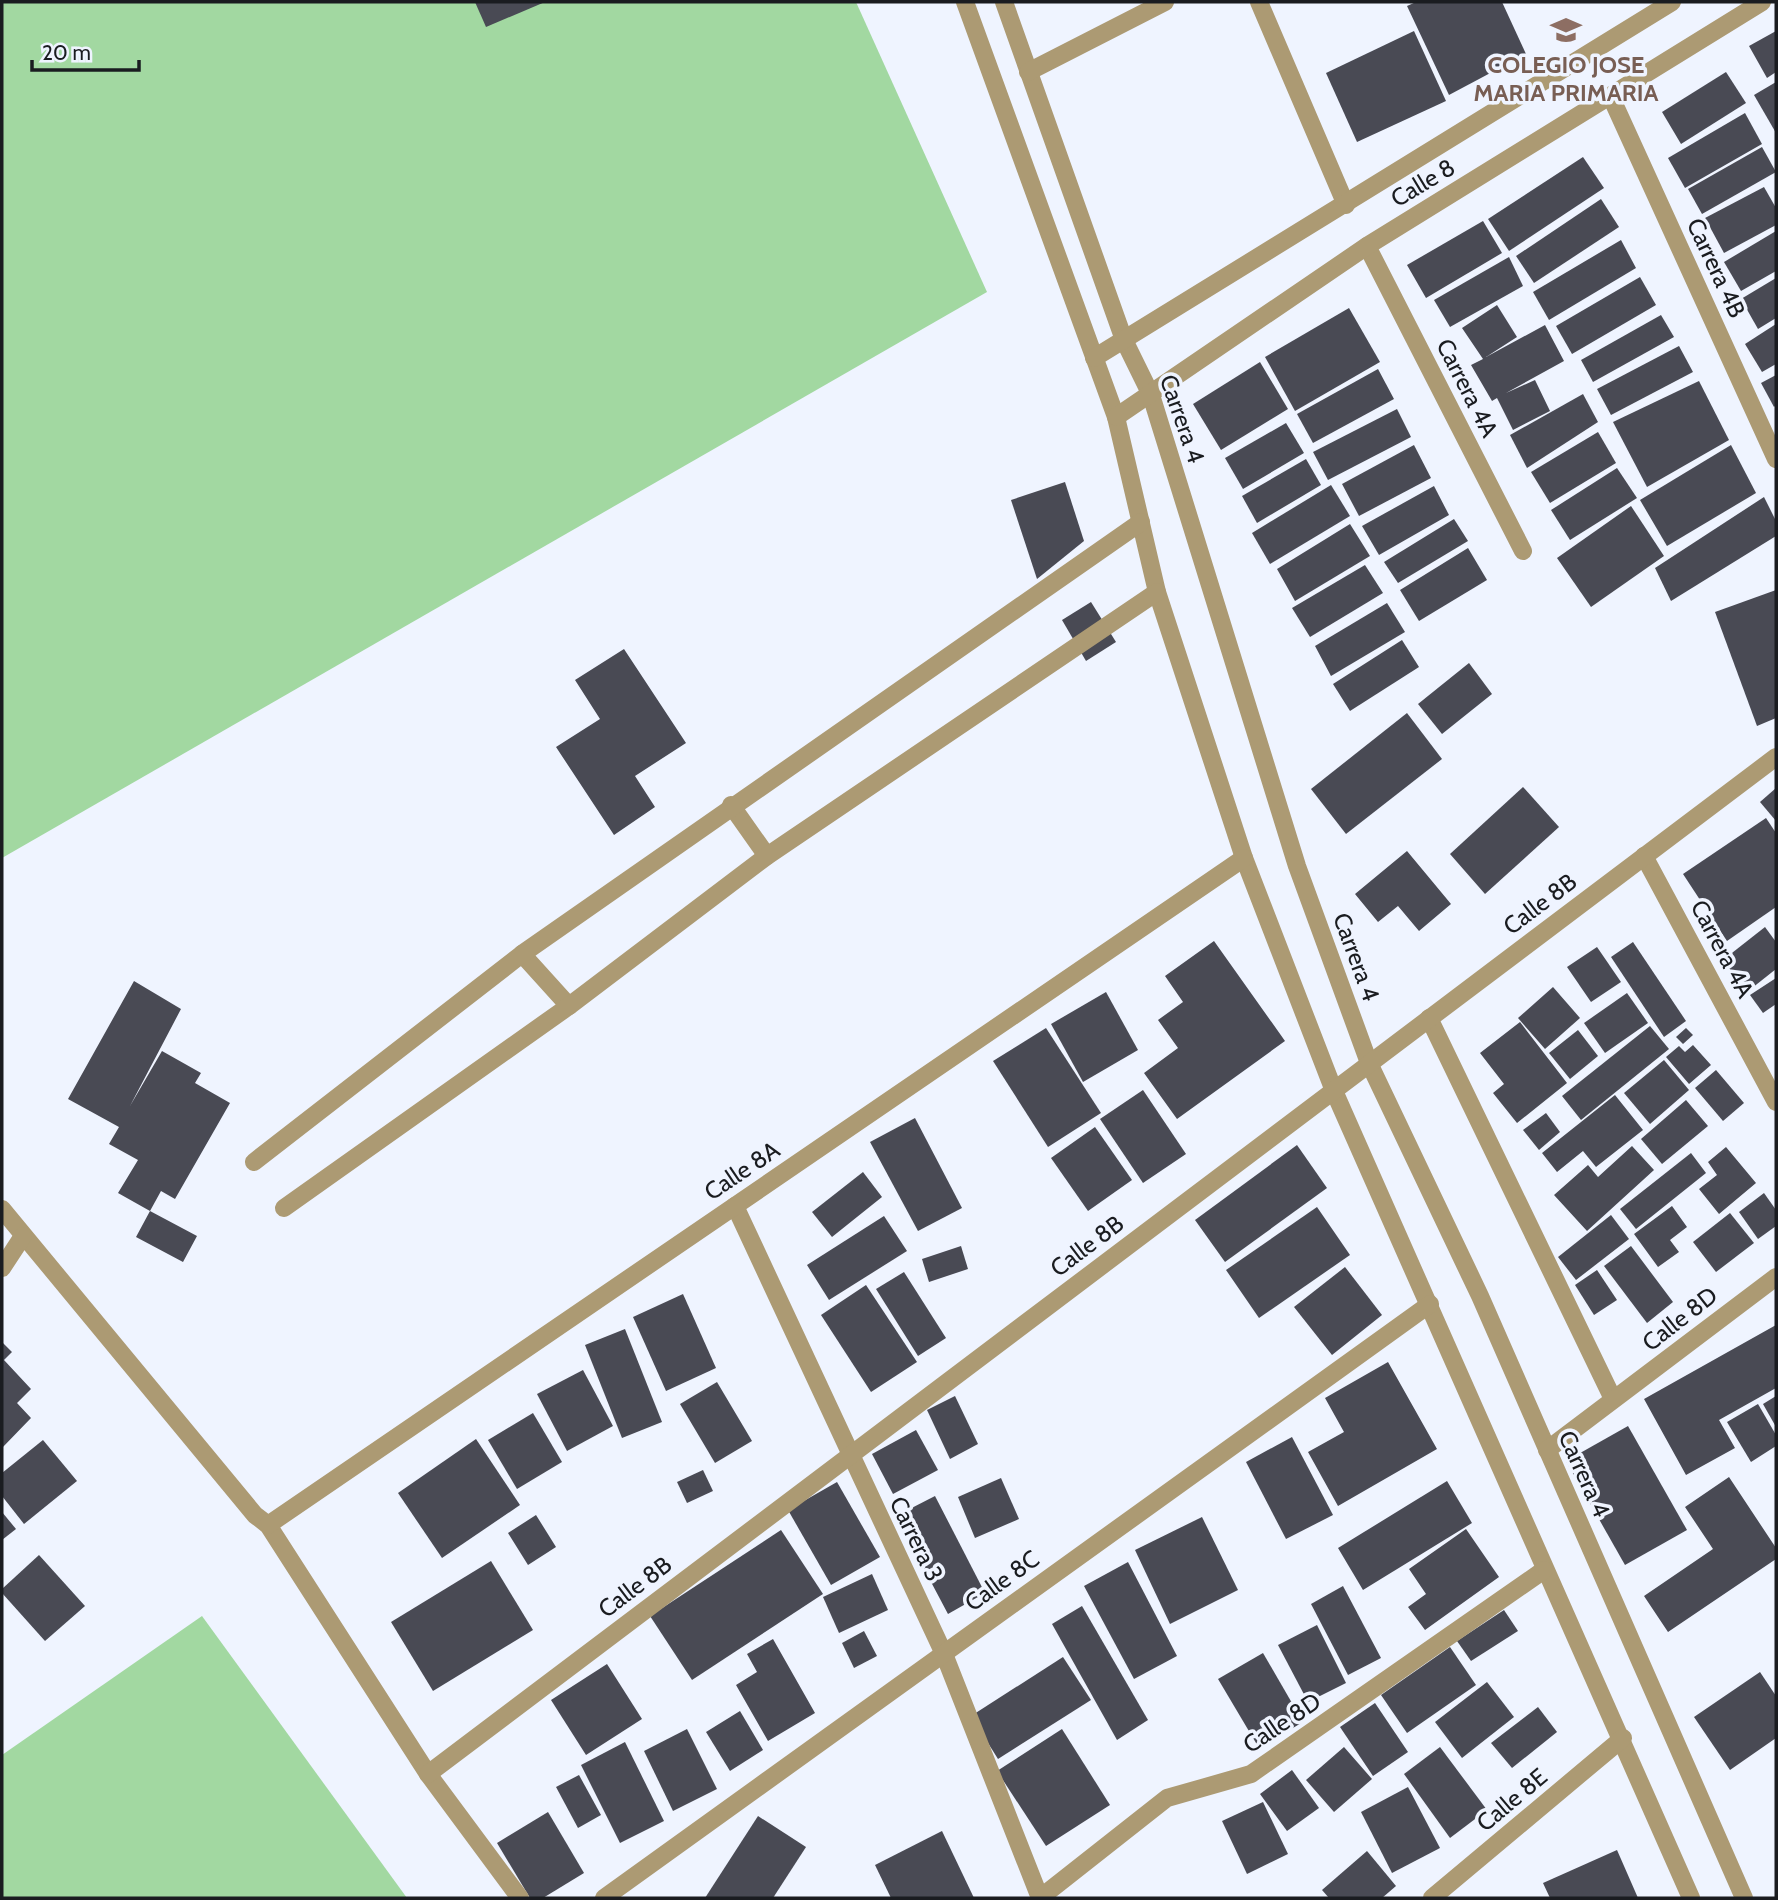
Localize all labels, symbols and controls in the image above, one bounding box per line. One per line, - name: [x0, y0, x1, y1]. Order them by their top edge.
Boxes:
- school or university icon: COLEGIO JOSE MARIA PRIMARIA: [1549, 13, 1583, 47]
- scale bar: [32, 28, 138, 72]
- text: 20 m: [42, 40, 91, 65]
- place label: COLEGIO JOSE MARIA PRIMARIA: [1474, 50, 1658, 107]
- street label: Calle 8: [1385, 152, 1460, 213]
- street label: Carrera 4B: [1681, 214, 1752, 322]
- street label: Carrera 4A: [1430, 334, 1505, 442]
- street label: Carrera 4: [1154, 371, 1211, 467]
- street label: Calle 8B: [1497, 867, 1582, 940]
- street label: Carrera 4A: [1685, 895, 1760, 1003]
- street label: Carrera 4: [1327, 909, 1386, 1005]
- street label: Calle 8A: [699, 1135, 785, 1206]
- street label: Calle 8B: [1044, 1209, 1129, 1282]
- street label: Calle 8D: [1636, 1280, 1723, 1357]
- street label: Carrera 4: [1553, 1426, 1616, 1522]
- street label: Carrera 3: [884, 1492, 949, 1586]
- street label: Calle 8C: [959, 1544, 1044, 1617]
- street label: Calle 8B: [592, 1550, 677, 1623]
- street label: Calle 8D: [1237, 1686, 1326, 1759]
- street label: Calle 8E: [1471, 1762, 1553, 1837]

